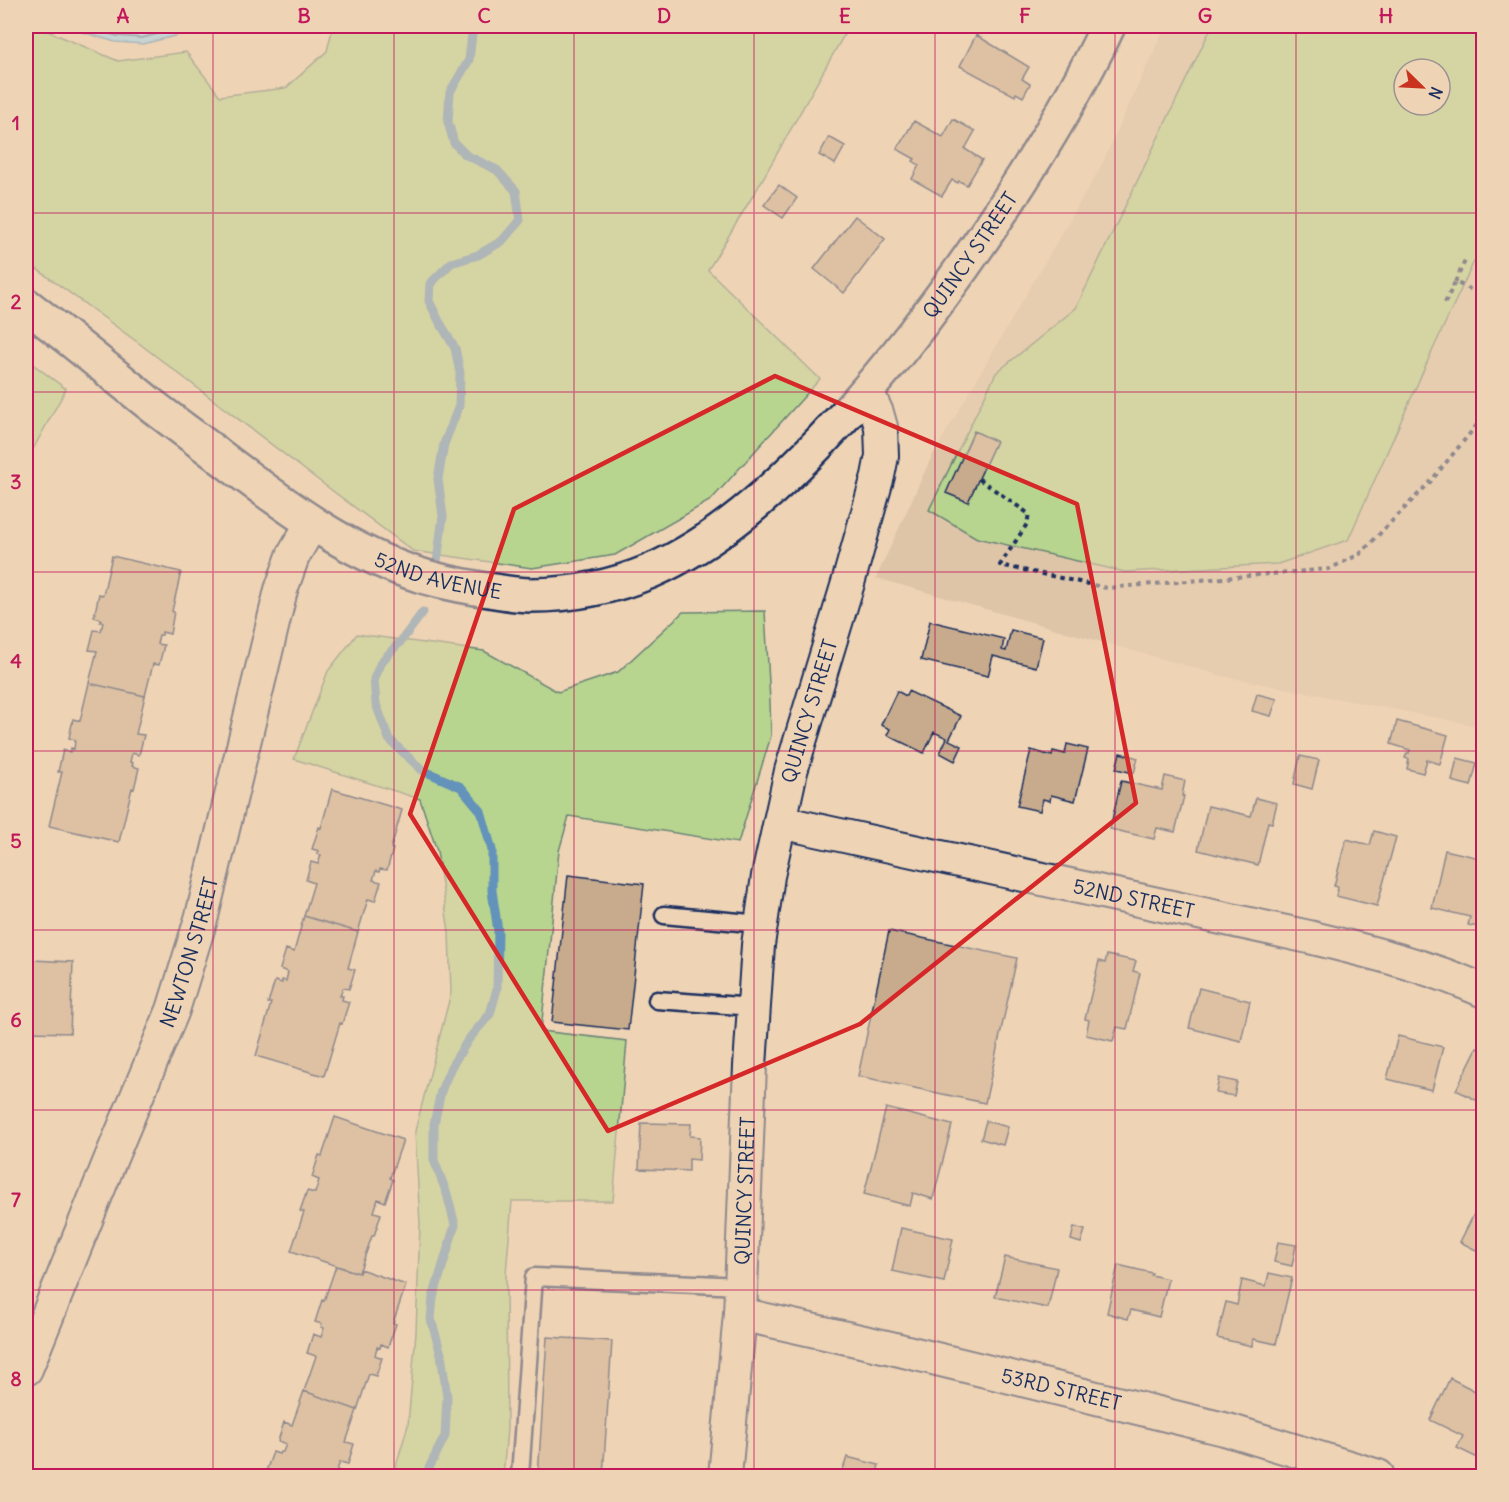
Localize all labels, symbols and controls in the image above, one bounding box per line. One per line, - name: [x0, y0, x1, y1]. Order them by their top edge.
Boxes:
- text: A: [117, 3, 130, 28]
- text: B: [297, 3, 311, 28]
- text: C: [477, 3, 491, 28]
- text: D: [657, 3, 671, 28]
- text: E: [839, 3, 851, 28]
- text: F: [1019, 3, 1031, 28]
- text: G: [1198, 3, 1212, 28]
- text: H: [1379, 3, 1393, 28]
- north arrow: [1392, 57, 1452, 117]
- text: N: [1424, 84, 1447, 102]
- text: 1: [12, 110, 20, 135]
- street label: QUINCY STREET: [917, 187, 1022, 323]
- text: 2: [11, 289, 22, 314]
- text: 3: [10, 469, 22, 494]
- street label: 52ND AVENUE: [371, 546, 504, 604]
- street label: QUINCY STREET: [776, 636, 842, 785]
- text: 4: [10, 648, 22, 673]
- text: 5: [10, 828, 22, 853]
- street label: 52ND STREET: [1071, 873, 1197, 924]
- street label: NEWTON STREET: [154, 874, 223, 1031]
- text: 6: [10, 1007, 22, 1032]
- street label: QUINCY STREET: [729, 1116, 760, 1265]
- text: 7: [11, 1187, 21, 1212]
- street label: 53RD STREET: [999, 1362, 1124, 1416]
- text: 8: [10, 1366, 22, 1391]

